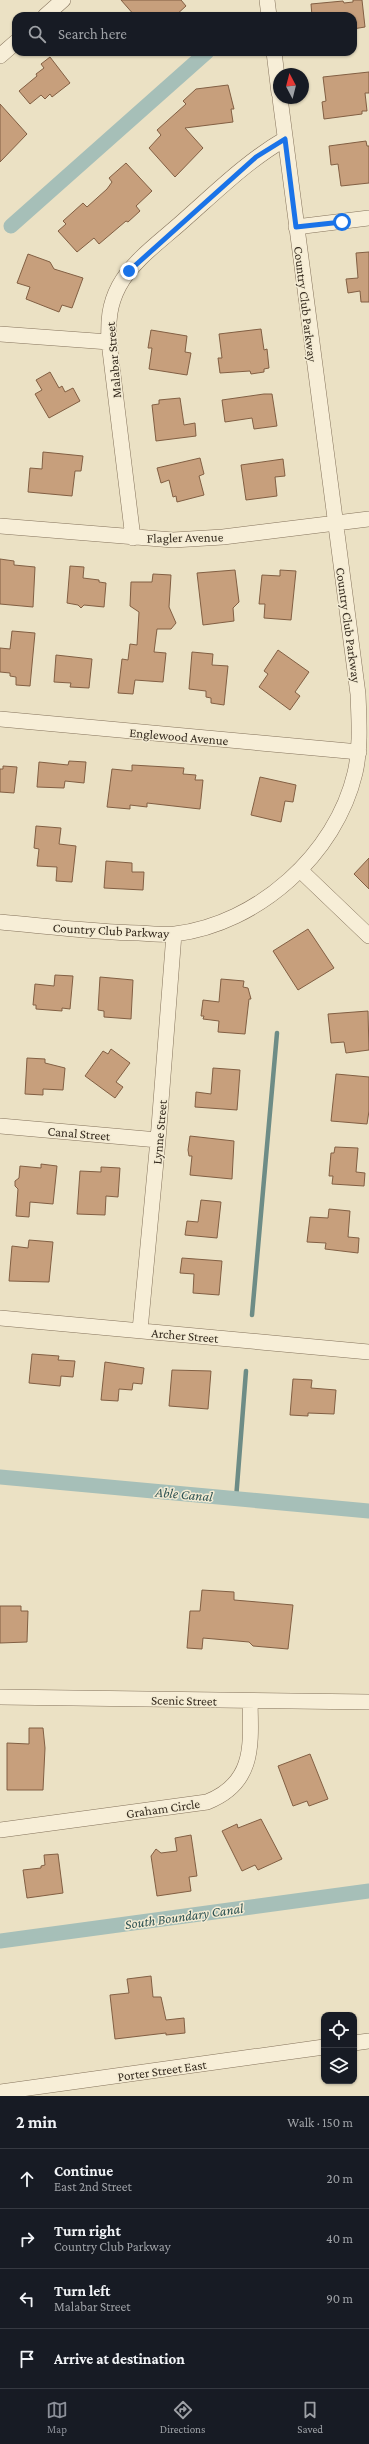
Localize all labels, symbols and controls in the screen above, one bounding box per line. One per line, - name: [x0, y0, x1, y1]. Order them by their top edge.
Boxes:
- search box: [12, 12, 357, 56]
- icon: search: [26, 23, 48, 45]
- text: Search here: [58, 26, 127, 42]
- north arrow: [273, 68, 309, 104]
- route start: [333, 213, 351, 231]
- street label: Country Club Parkway: [291, 245, 320, 364]
- route end: [120, 262, 138, 280]
- street label: Malabar Street: [103, 321, 124, 399]
- street label: Flagler Avenue: [147, 529, 224, 546]
- street label: Country Club Parkway: [333, 566, 364, 685]
- street label: Englewood Avenue: [129, 725, 229, 748]
- street label: Country Club Parkway: [52, 920, 171, 941]
- street label: Lynne Street: [149, 1098, 170, 1165]
- street label: Canal Street: [47, 1123, 112, 1144]
- street label: Archer Street: [151, 1325, 220, 1346]
- water label: Able Canal: [154, 1483, 214, 1505]
- street label: Scenic Street: [151, 1692, 218, 1709]
- street label: Graham Circle: [125, 1796, 201, 1821]
- water label: South Boundary Canal: [124, 1900, 245, 1932]
- map controls: [321, 2012, 357, 2084]
- button: locate: [321, 2012, 357, 2048]
- button: layers: [321, 2048, 357, 2084]
- street label: Porter Street East: [117, 2057, 208, 2084]
- text: 2 min: [16, 2113, 57, 2132]
- text: Walk · 150 m: [287, 2115, 353, 2130]
- text: Continue: [54, 2163, 113, 2179]
- icon: ahead: [16, 2168, 38, 2190]
- text: 20 m: [327, 2171, 353, 2186]
- text: East 2nd Street: [54, 2179, 132, 2194]
- text: Turn right: [54, 2223, 121, 2239]
- icon: right: [16, 2228, 38, 2250]
- text: 40 m: [326, 2231, 353, 2246]
- text: Country Club Parkway: [54, 2239, 171, 2254]
- text: Turn left: [54, 2283, 110, 2299]
- icon: left: [16, 2288, 38, 2310]
- text: 90 m: [326, 2291, 353, 2306]
- text: Malabar Street: [54, 2299, 130, 2314]
- icon: arrive: [16, 2348, 38, 2370]
- text: Arrive at destination: [54, 2351, 185, 2367]
- tab: Map: [46, 2399, 68, 2435]
- tab: Directions: [160, 2399, 205, 2435]
- tab: Saved: [297, 2399, 323, 2435]

